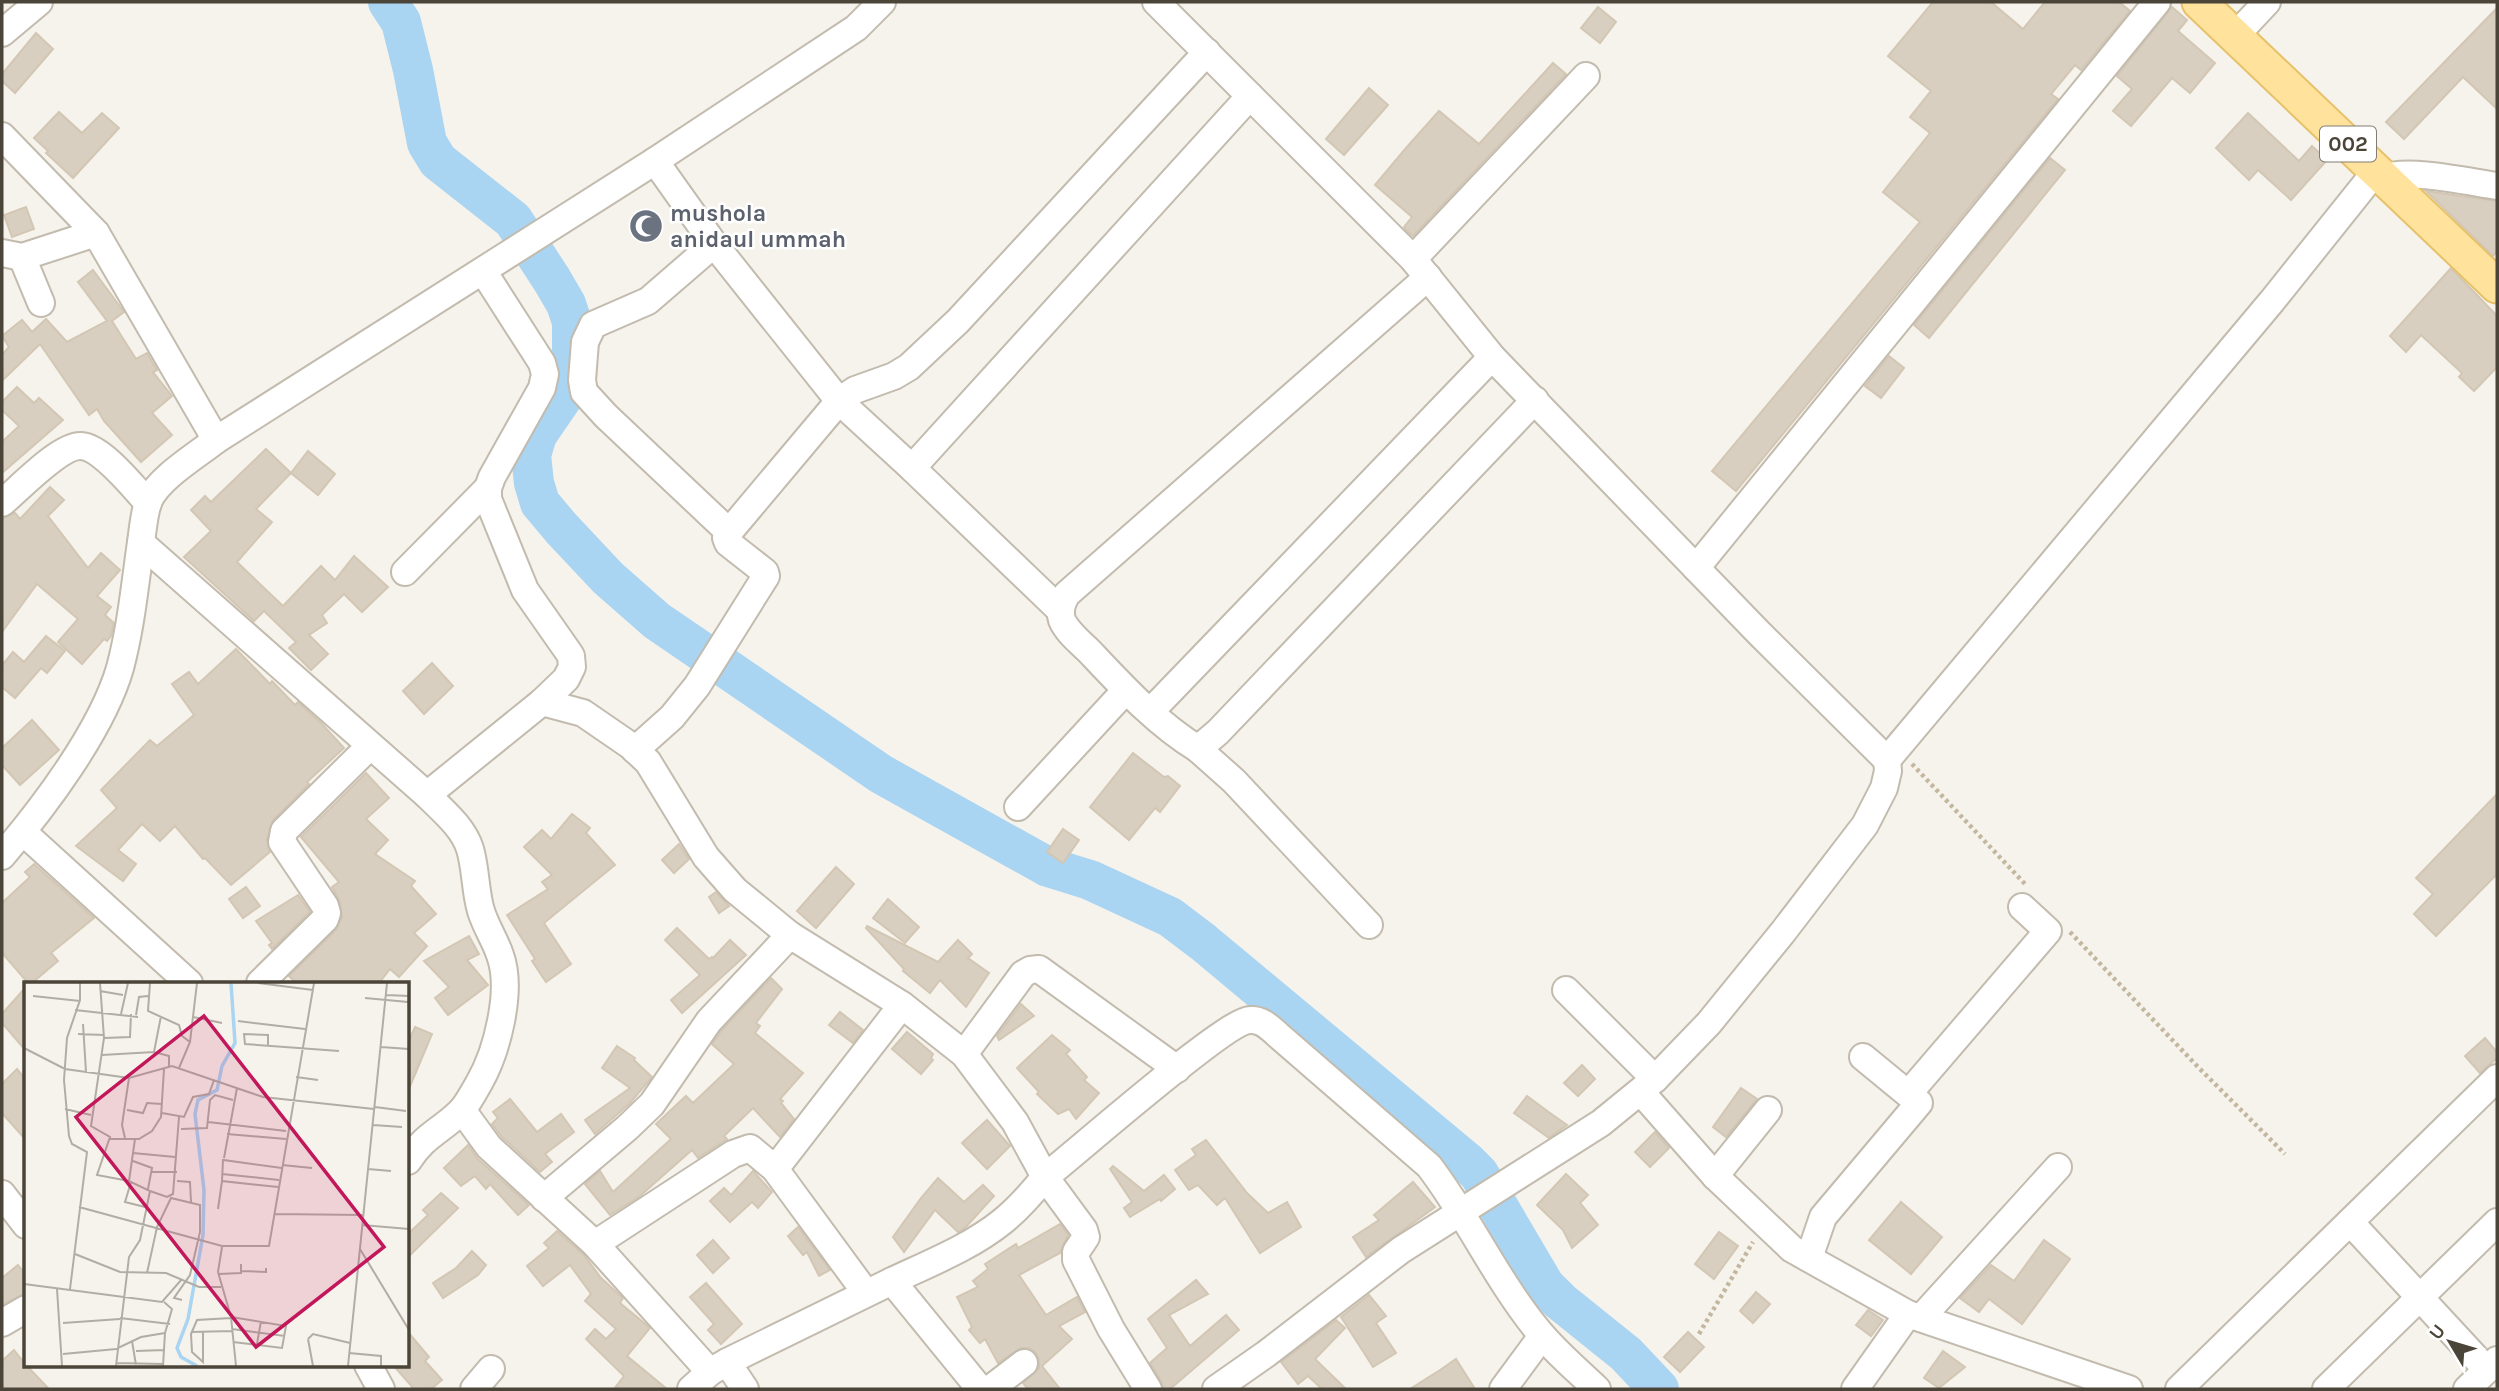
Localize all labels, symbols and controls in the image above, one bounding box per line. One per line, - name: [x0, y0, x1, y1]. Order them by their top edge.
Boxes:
- road number: 002: [2320, 127, 2376, 162]
- place label: mushola anidaul ummah: [670, 200, 846, 253]
- mosque icon: mushola anidaul ummah: [627, 207, 665, 245]
- inset map: [24, 982, 410, 1366]
- north arrow: [2415, 1307, 2485, 1377]
- text: U: [2425, 1320, 2450, 1344]

